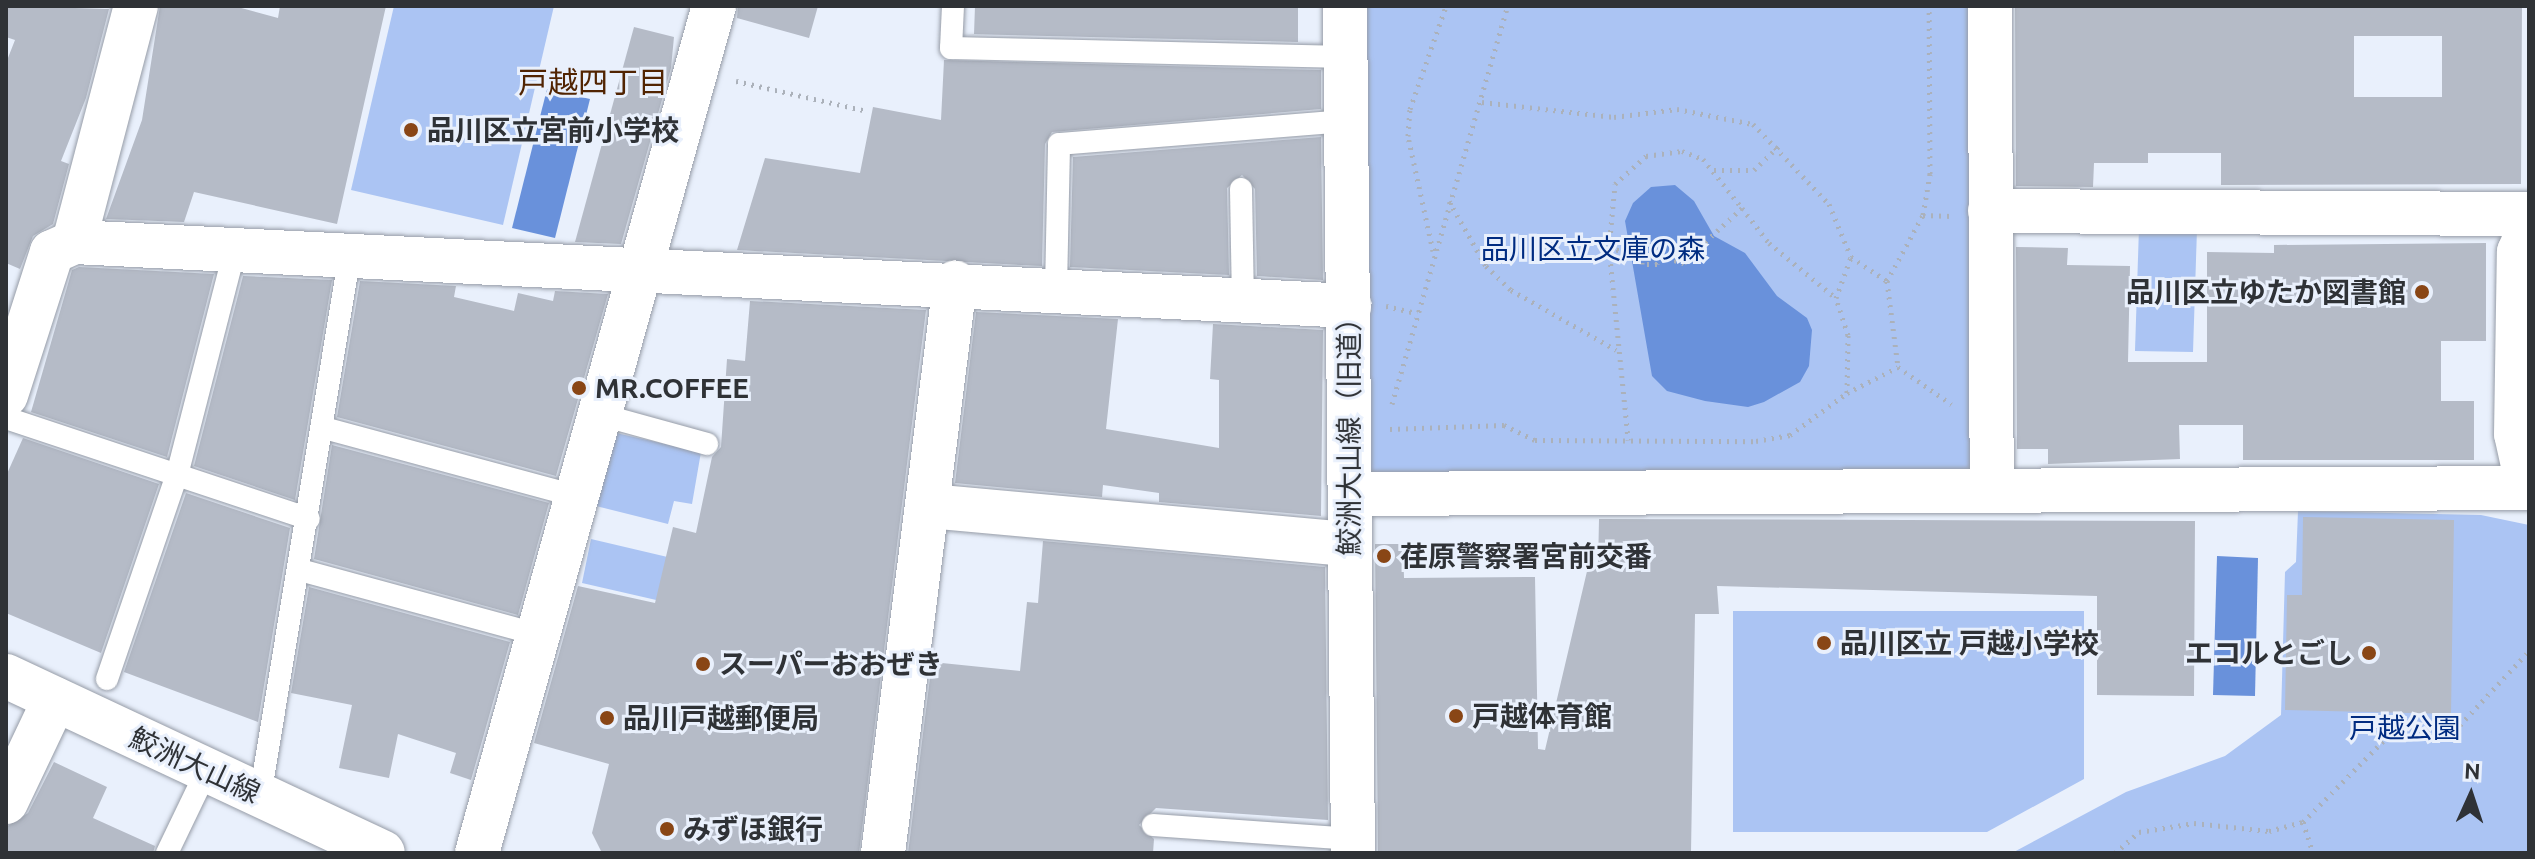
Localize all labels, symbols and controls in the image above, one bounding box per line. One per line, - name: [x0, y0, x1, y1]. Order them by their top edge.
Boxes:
- district label: 戸越四丁目: [518, 64, 668, 100]
- place label: 品川区立宮前小学校: [427, 113, 679, 147]
- marker: 品川区立宮前小学校: [402, 121, 420, 139]
- park label: 品川区立文庫の森: [1481, 232, 1705, 266]
- place label: 品川区立ゆたか図書館: [2126, 275, 2406, 309]
- marker: 品川区立ゆたか図書館: [2413, 283, 2431, 301]
- street label: 鮫洲大山線（旧道）: [1332, 304, 1366, 556]
- place label: MR.COFFEE: [595, 371, 749, 405]
- marker: MR.COFFEE: [570, 379, 588, 397]
- place label: 荏原警察署宮前交番: [1400, 539, 1652, 573]
- marker: 荏原警察署宮前交番: [1375, 547, 1393, 565]
- place label: 品川区立 戸越小学校: [1840, 626, 2099, 660]
- marker: 品川区立 戸越小学校: [1815, 634, 1833, 652]
- place label: エコルとごし: [2185, 636, 2353, 670]
- marker: エコルとごし: [2360, 644, 2378, 662]
- place label: スーパーおおぜき: [719, 647, 943, 681]
- marker: スーパーおおぜき: [694, 655, 712, 673]
- place label: 戸越体育館: [1472, 699, 1612, 733]
- place label: 品川戸越郵便局: [623, 701, 819, 735]
- marker: 戸越体育館: [1447, 707, 1465, 725]
- marker: 品川戸越郵便局: [598, 709, 616, 727]
- park label: 戸越公園: [2349, 711, 2461, 745]
- street label: 鮫洲大山線: [124, 720, 266, 810]
- north arrow: [2431, 755, 2511, 835]
- text: N: [2463, 758, 2481, 783]
- place label: みずほ銀行: [683, 812, 823, 846]
- marker: みずほ銀行: [658, 820, 676, 838]

